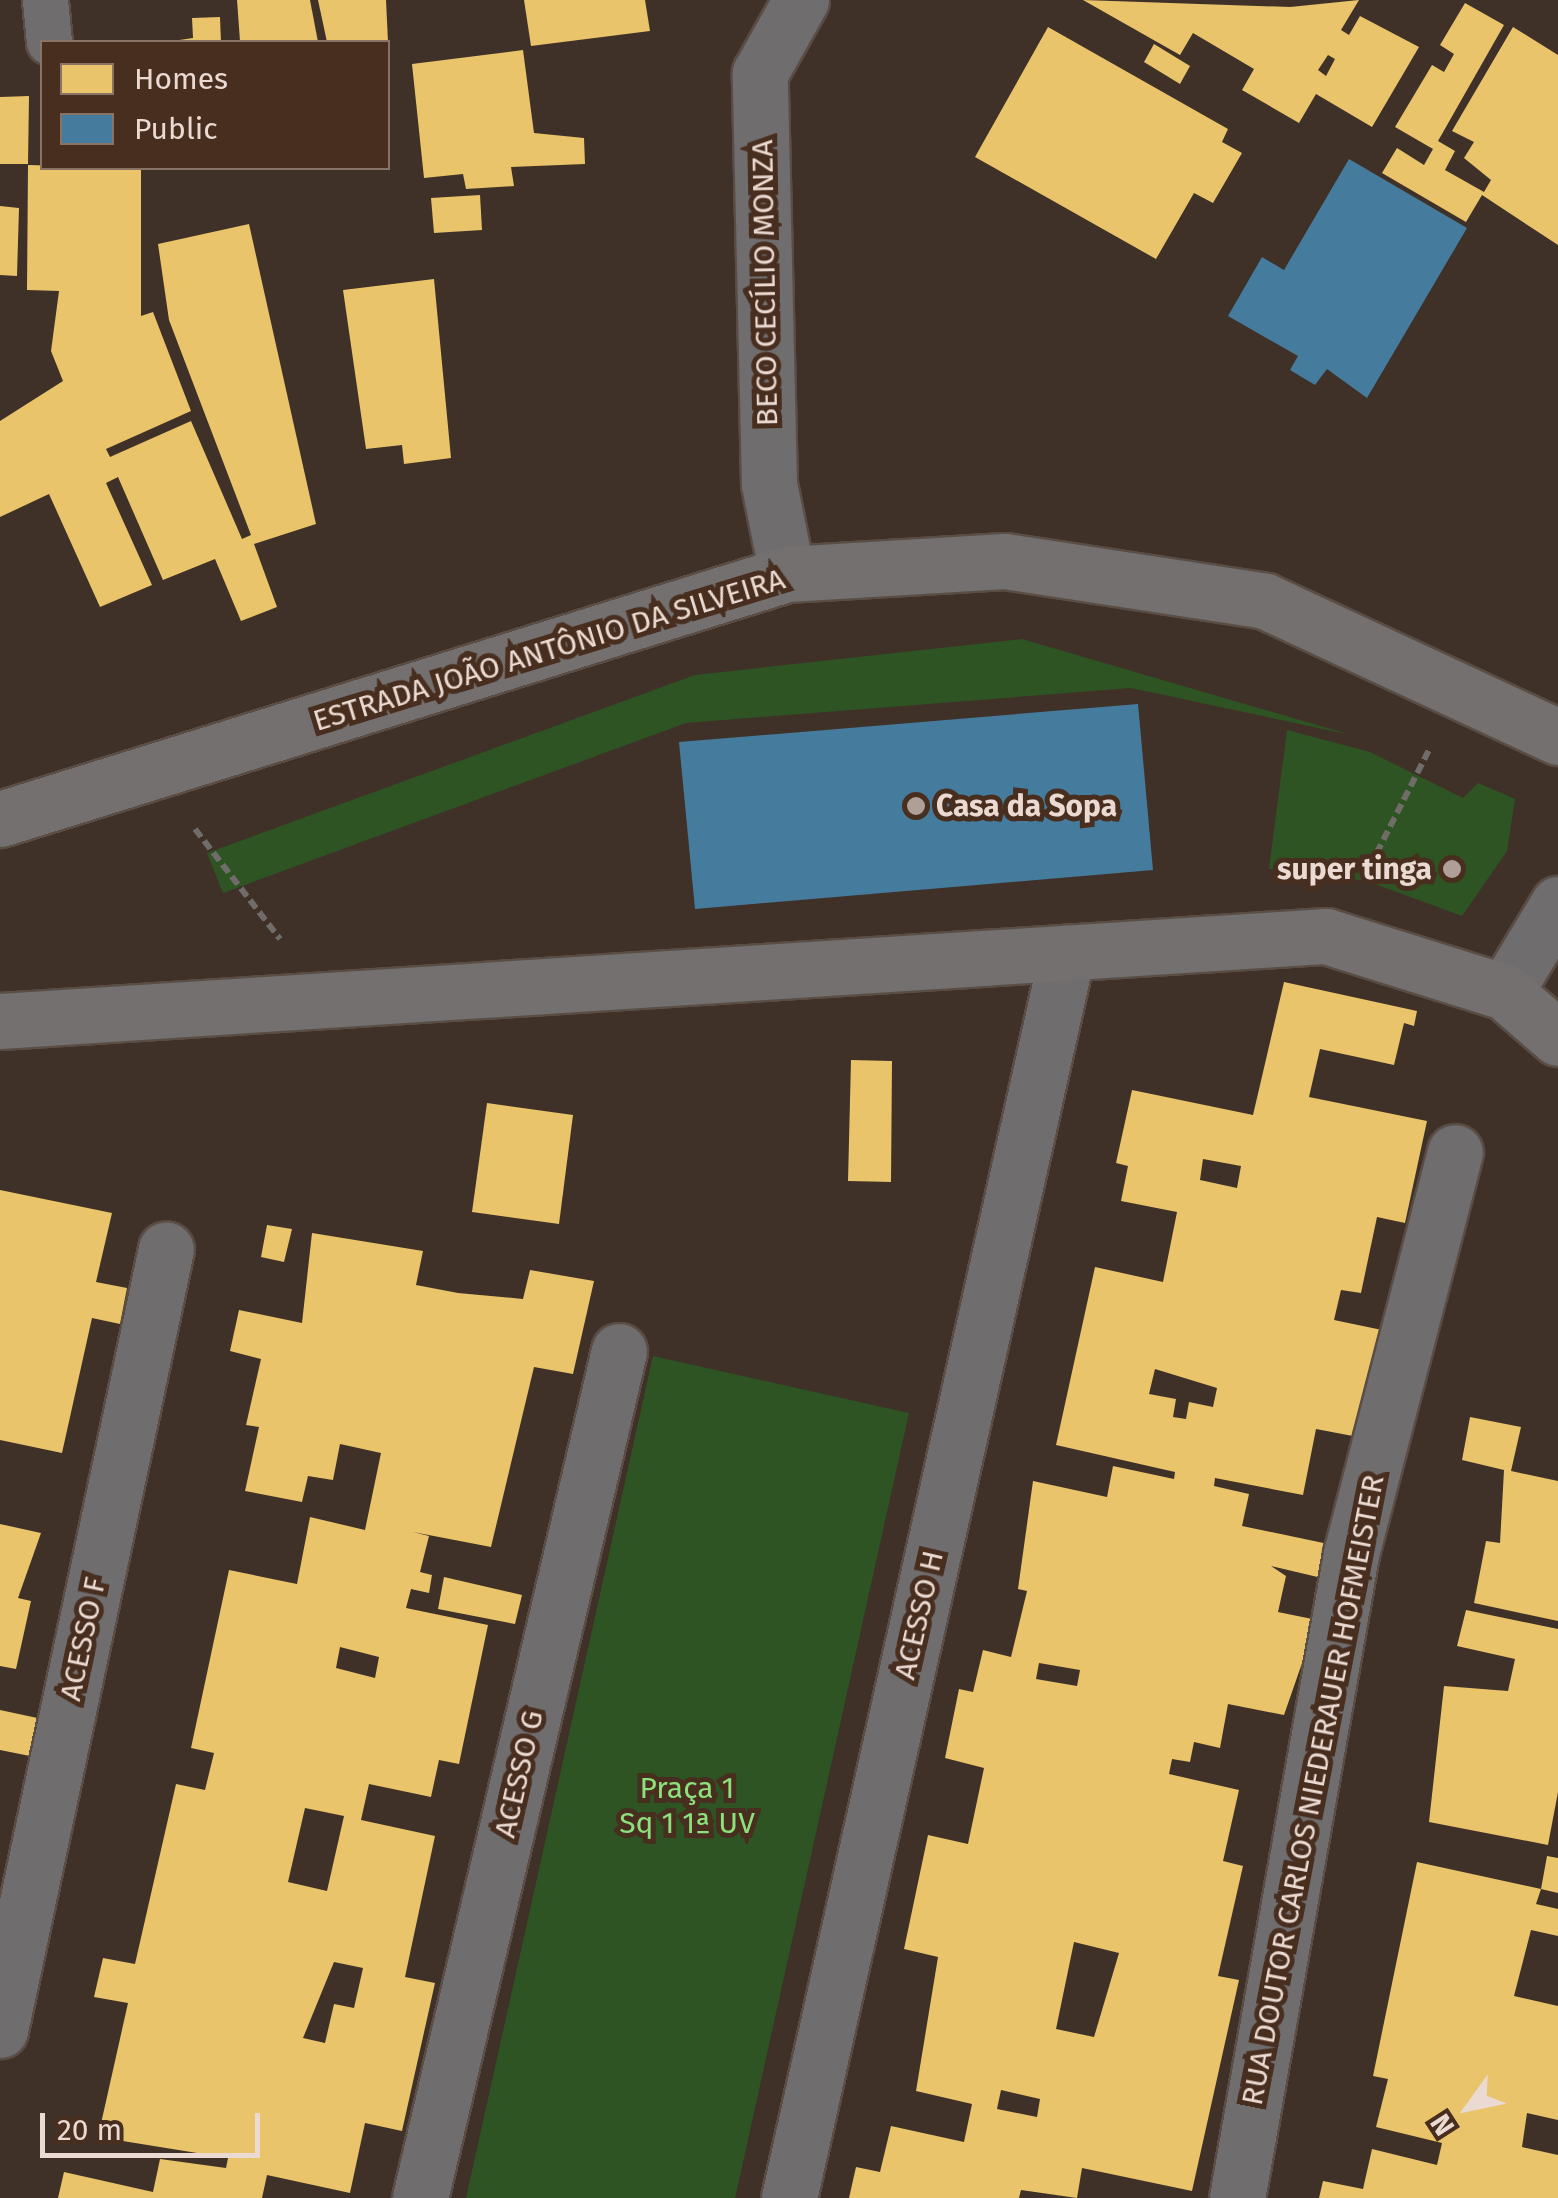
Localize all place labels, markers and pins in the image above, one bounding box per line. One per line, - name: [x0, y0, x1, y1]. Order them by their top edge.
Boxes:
- place label: Casa da Sopa: [936, 788, 1117, 824]
- marker: Casa da Sopa: [905, 795, 927, 817]
- place label: super tinga: [1277, 851, 1432, 887]
- marker: super tinga: [1441, 858, 1463, 880]

